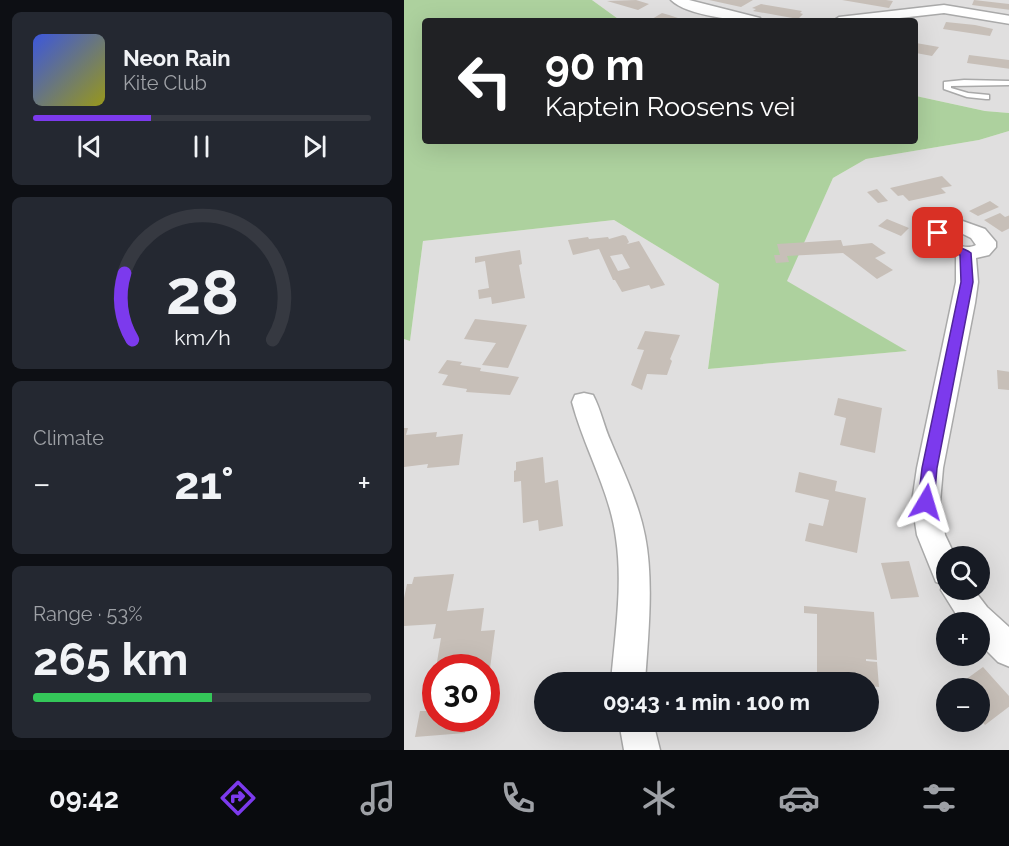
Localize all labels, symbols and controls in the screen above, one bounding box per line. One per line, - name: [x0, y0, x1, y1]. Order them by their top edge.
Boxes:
- text: 90 m: [545, 41, 645, 90]
- icon: left: [446, 42, 524, 120]
- text: Neon Rain: [123, 45, 231, 71]
- text: Kite Club: [123, 71, 207, 95]
- text: Kaptein Roosens vei: [545, 91, 795, 122]
- icon: previous: [73, 130, 106, 163]
- icon: pause: [185, 130, 218, 163]
- icon: next: [298, 130, 331, 163]
- pin: [912, 207, 963, 258]
- icon: arrive: [921, 216, 954, 249]
- text: 28: [166, 255, 238, 329]
- text: km/h: [174, 325, 230, 350]
- text: Climate: [33, 426, 104, 450]
- text: 21°: [174, 457, 234, 510]
- text: −: [33, 464, 51, 503]
- text: +: [357, 464, 371, 503]
- position arrow: [894, 470, 958, 534]
- map controls: [936, 546, 990, 732]
- button: search: [936, 546, 990, 600]
- text: Range · 53%: [33, 602, 142, 626]
- button: +: [936, 612, 990, 666]
- text: 265 km: [33, 633, 188, 686]
- speed limit sign: 30: [422, 654, 500, 732]
- button: −: [936, 678, 990, 732]
- text: 09:43 · 1 min · 100 m: [603, 689, 810, 715]
- icon: directions: [217, 777, 259, 819]
- icon: music: [357, 777, 399, 819]
- icon: phone: [497, 777, 539, 819]
- icon: climate: [638, 777, 680, 819]
- icon: car: [778, 777, 820, 819]
- icon: filters: [918, 777, 960, 819]
- text: 09:42: [49, 783, 119, 814]

